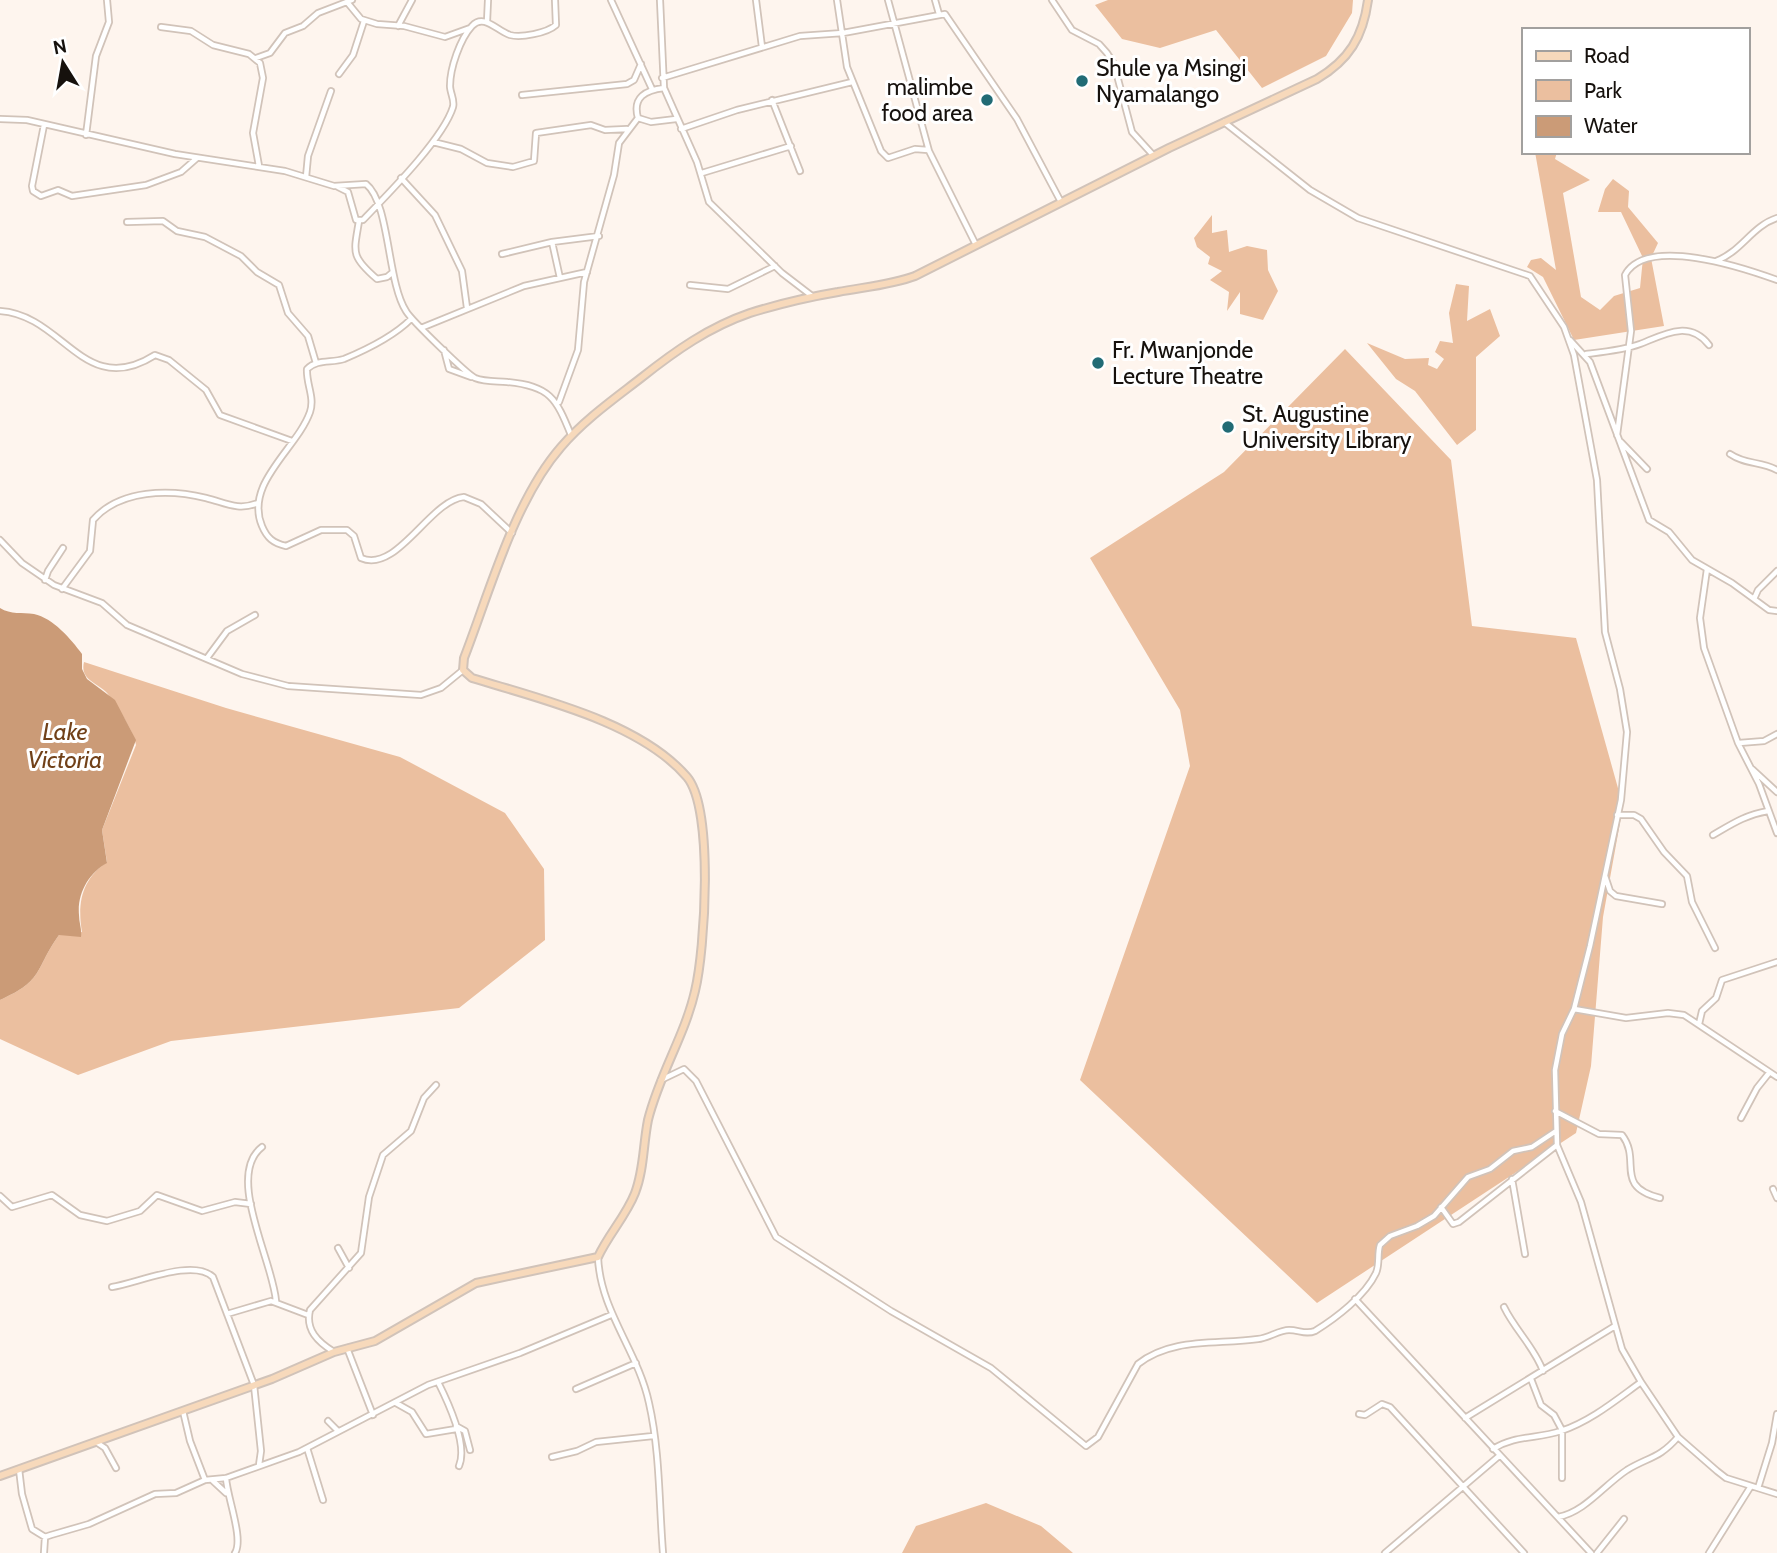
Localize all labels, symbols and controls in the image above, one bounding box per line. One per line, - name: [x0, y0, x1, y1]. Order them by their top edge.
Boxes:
- north arrow: [28, 28, 98, 98]
- legend: [1522, 28, 1749, 154]
- text: N: [51, 34, 69, 59]
- text: Road: [1584, 43, 1630, 68]
- place label: Shule ya Msingi Nyamalango: [1096, 54, 1246, 108]
- place label: malimbe food area: [882, 73, 973, 127]
- marker: Shule ya Msingi Nyamalango: [1074, 73, 1090, 89]
- text: Park: [1584, 78, 1622, 103]
- marker: malimbe food area: [979, 92, 995, 108]
- text: Water: [1584, 113, 1638, 138]
- place label: Fr. Mwanjonde Lecture Theatre: [1112, 336, 1263, 390]
- marker: Fr. Mwanjonde Lecture Theatre: [1090, 355, 1106, 371]
- place label: St. Augustine University Library: [1242, 400, 1412, 454]
- marker: St. Augustine University Library: [1220, 419, 1236, 435]
- water label: Lake Victoria: [28, 717, 102, 774]

